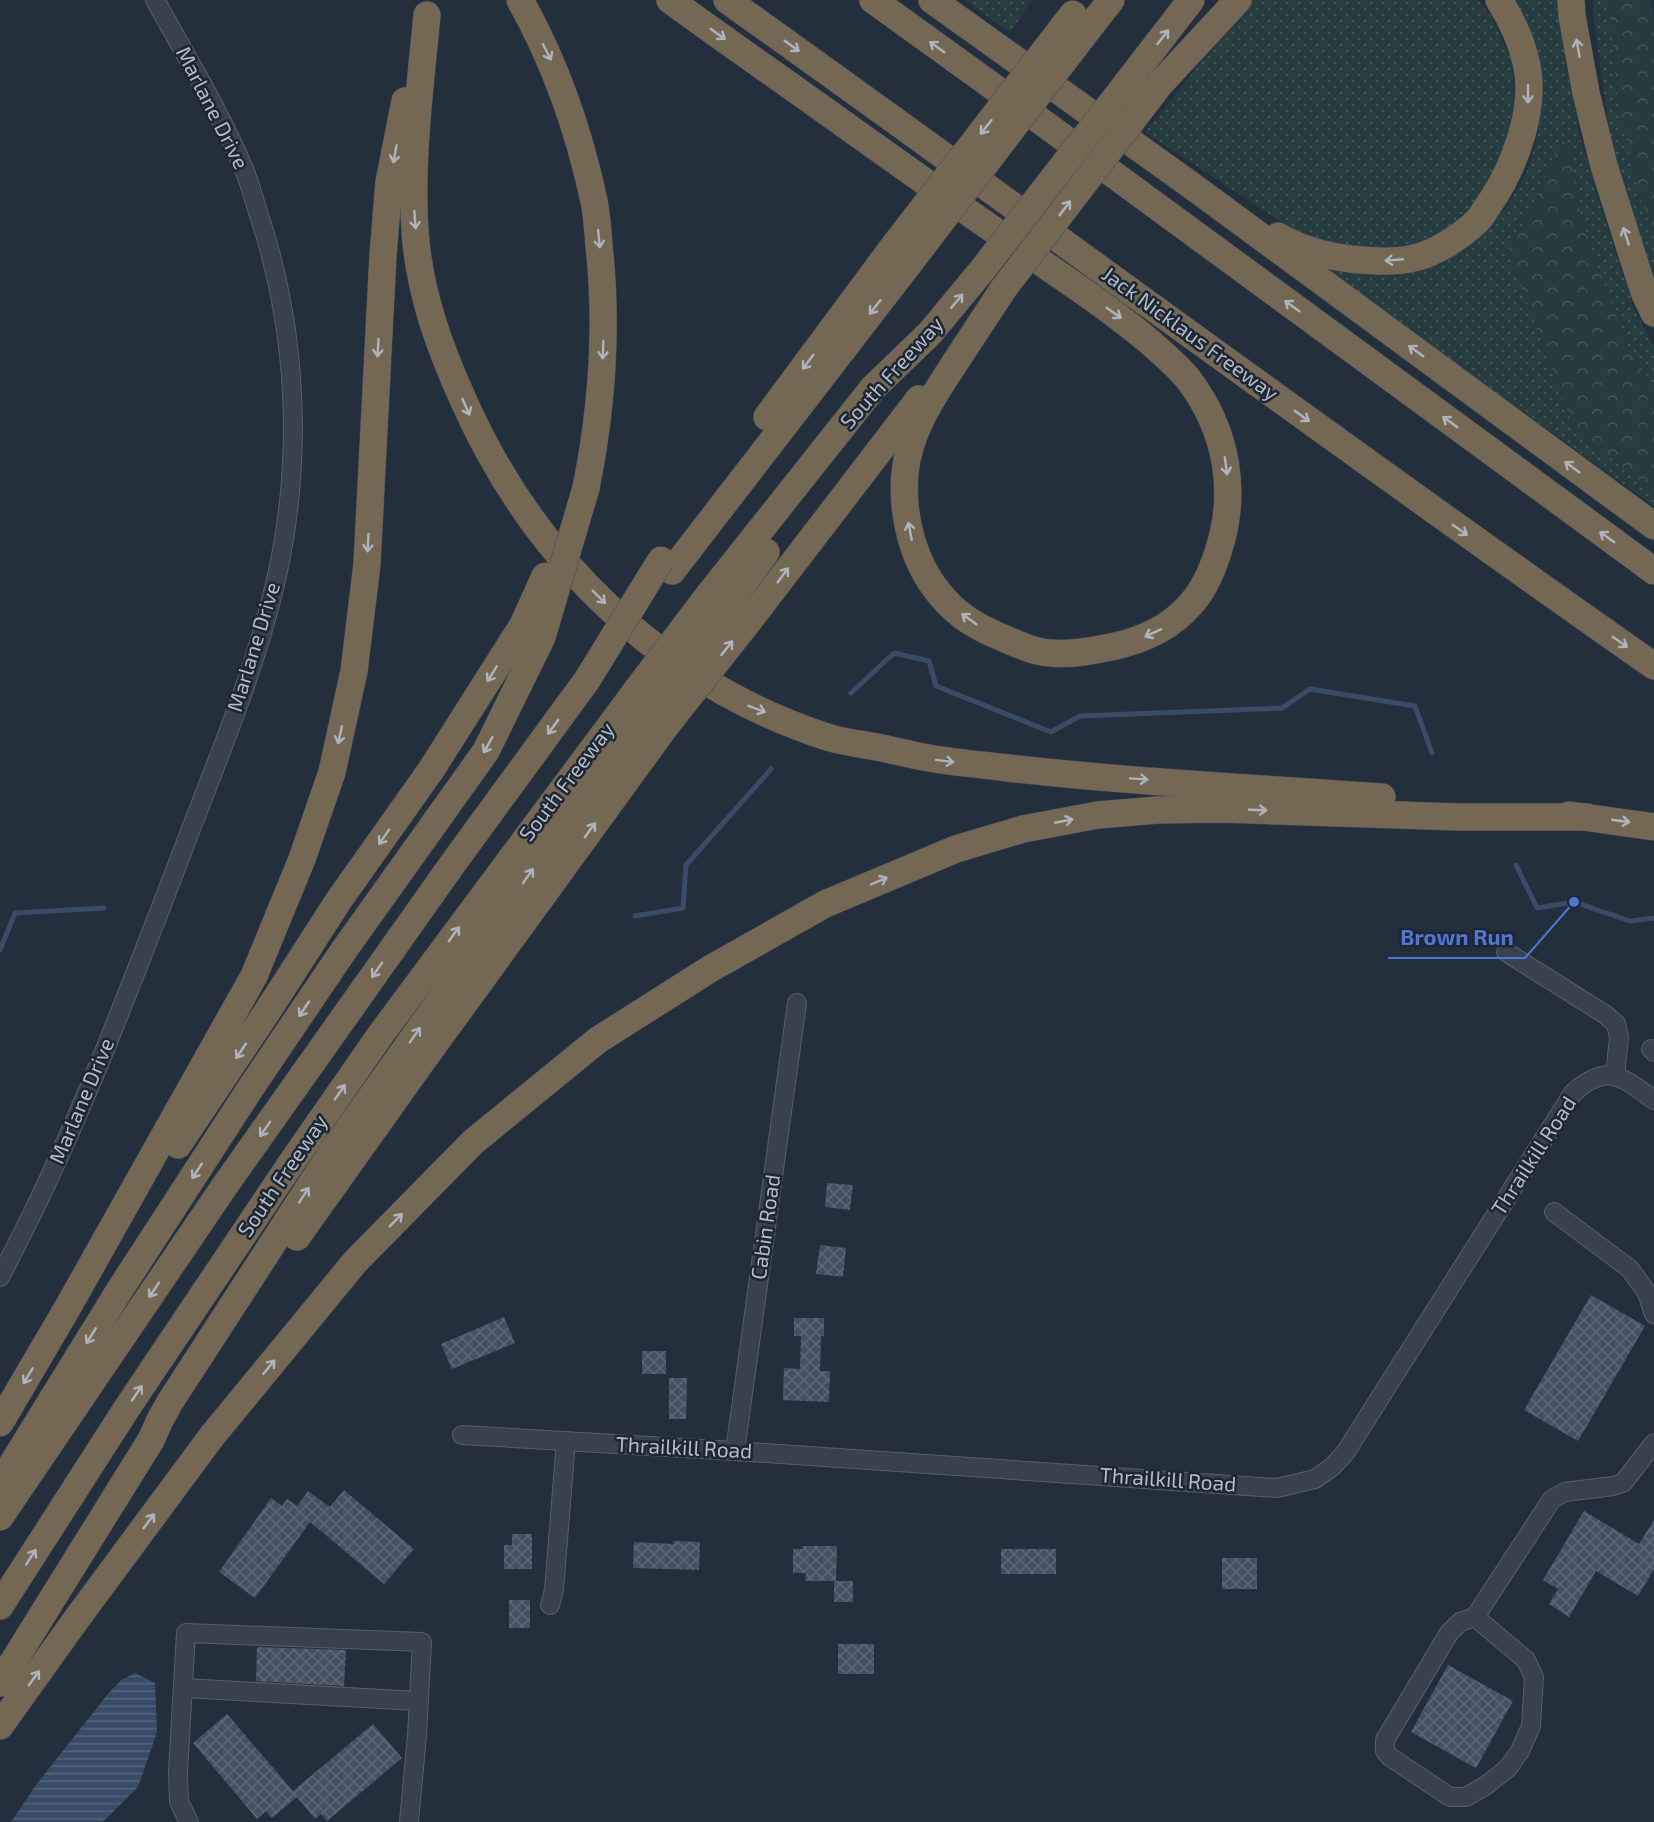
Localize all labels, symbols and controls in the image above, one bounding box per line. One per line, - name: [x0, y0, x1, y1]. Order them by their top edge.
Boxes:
- one-way arrow: [709, 28, 725, 40]
- one-way arrow: [1156, 29, 1169, 45]
- one-way arrow: [1572, 39, 1583, 58]
- one-way arrow: [783, 40, 799, 52]
- one-way arrow: [929, 40, 945, 53]
- street label: Marlane Drive: [172, 42, 255, 173]
- one-way arrow: [541, 43, 553, 61]
- one-way arrow: [1522, 84, 1534, 103]
- one-way arrow: [980, 119, 993, 135]
- one-way arrow: [389, 144, 400, 163]
- one-way arrow: [1058, 200, 1071, 216]
- one-way arrow: [410, 210, 421, 230]
- one-way arrow: [1620, 227, 1631, 246]
- one-way arrow: [593, 229, 604, 249]
- one-way arrow: [1385, 255, 1405, 266]
- street label: Jack Nicklaus Freeway: [1098, 260, 1284, 405]
- one-way arrow: [950, 293, 963, 309]
- one-way arrow: [869, 299, 882, 315]
- one-way arrow: [1285, 300, 1301, 312]
- one-way arrow: [1105, 307, 1121, 319]
- street label: South Freeway: [834, 311, 948, 433]
- one-way arrow: [373, 338, 384, 357]
- one-way arrow: [597, 340, 608, 360]
- one-way arrow: [1408, 345, 1424, 357]
- one-way arrow: [802, 353, 815, 369]
- one-way arrow: [461, 397, 472, 415]
- one-way arrow: [1294, 410, 1310, 422]
- one-way arrow: [1442, 415, 1458, 428]
- one-way arrow: [1220, 455, 1231, 475]
- one-way arrow: [1565, 461, 1581, 473]
- one-way arrow: [904, 522, 915, 541]
- one-way arrow: [1452, 524, 1468, 536]
- one-way arrow: [1599, 531, 1615, 543]
- one-way arrow: [363, 532, 374, 552]
- one-way arrow: [777, 568, 790, 584]
- street label: Marlane Drive: [221, 579, 284, 714]
- one-way arrow: [592, 590, 607, 605]
- one-way arrow: [961, 613, 977, 625]
- one-way arrow: [1144, 627, 1162, 639]
- one-way arrow: [1611, 636, 1628, 648]
- one-way arrow: [720, 640, 733, 656]
- one-way arrow: [485, 665, 497, 682]
- one-way arrow: [748, 705, 766, 716]
- street label: South Freeway: [513, 717, 619, 845]
- one-way arrow: [547, 718, 559, 734]
- one-way arrow: [334, 725, 345, 745]
- one-way arrow: [482, 736, 493, 754]
- one-way arrow: [934, 755, 954, 766]
- one-way arrow: [1128, 774, 1148, 785]
- one-way arrow: [1247, 805, 1267, 816]
- one-way arrow: [1053, 815, 1073, 826]
- one-way arrow: [1610, 816, 1630, 827]
- one-way arrow: [584, 823, 596, 839]
- one-way arrow: [378, 828, 390, 844]
- one-way arrow: [522, 868, 534, 884]
- one-way arrow: [869, 875, 888, 886]
- callout: Brown Run: [1388, 918, 1525, 958]
- text: Brown Run: [1400, 923, 1514, 949]
- one-way arrow: [448, 927, 461, 943]
- one-way arrow: [371, 962, 383, 978]
- one-way arrow: [298, 1000, 310, 1017]
- one-way arrow: [409, 1027, 422, 1043]
- street label: Marlane Drive: [43, 1034, 118, 1167]
- one-way arrow: [235, 1042, 247, 1059]
- one-way arrow: [334, 1085, 346, 1101]
- street label: Thrailkill Road: [1485, 1091, 1580, 1219]
- street label: South Freeway: [232, 1109, 332, 1241]
- one-way arrow: [259, 1121, 271, 1137]
- one-way arrow: [191, 1163, 203, 1179]
- street label: Cabin Road: [745, 1173, 784, 1281]
- one-way arrow: [299, 1187, 311, 1204]
- one-way arrow: [389, 1212, 403, 1227]
- one-way arrow: [148, 1281, 160, 1298]
- one-way arrow: [85, 1327, 98, 1344]
- one-way arrow: [262, 1359, 275, 1375]
- one-way arrow: [21, 1367, 33, 1384]
- one-way arrow: [131, 1385, 143, 1401]
- street label: Thrailkill Road: [615, 1430, 753, 1463]
- street label: Thrailkill Road: [1099, 1461, 1237, 1496]
- one-way arrow: [142, 1513, 155, 1529]
- one-way arrow: [25, 1549, 37, 1566]
- one-way arrow: [28, 1671, 40, 1687]

